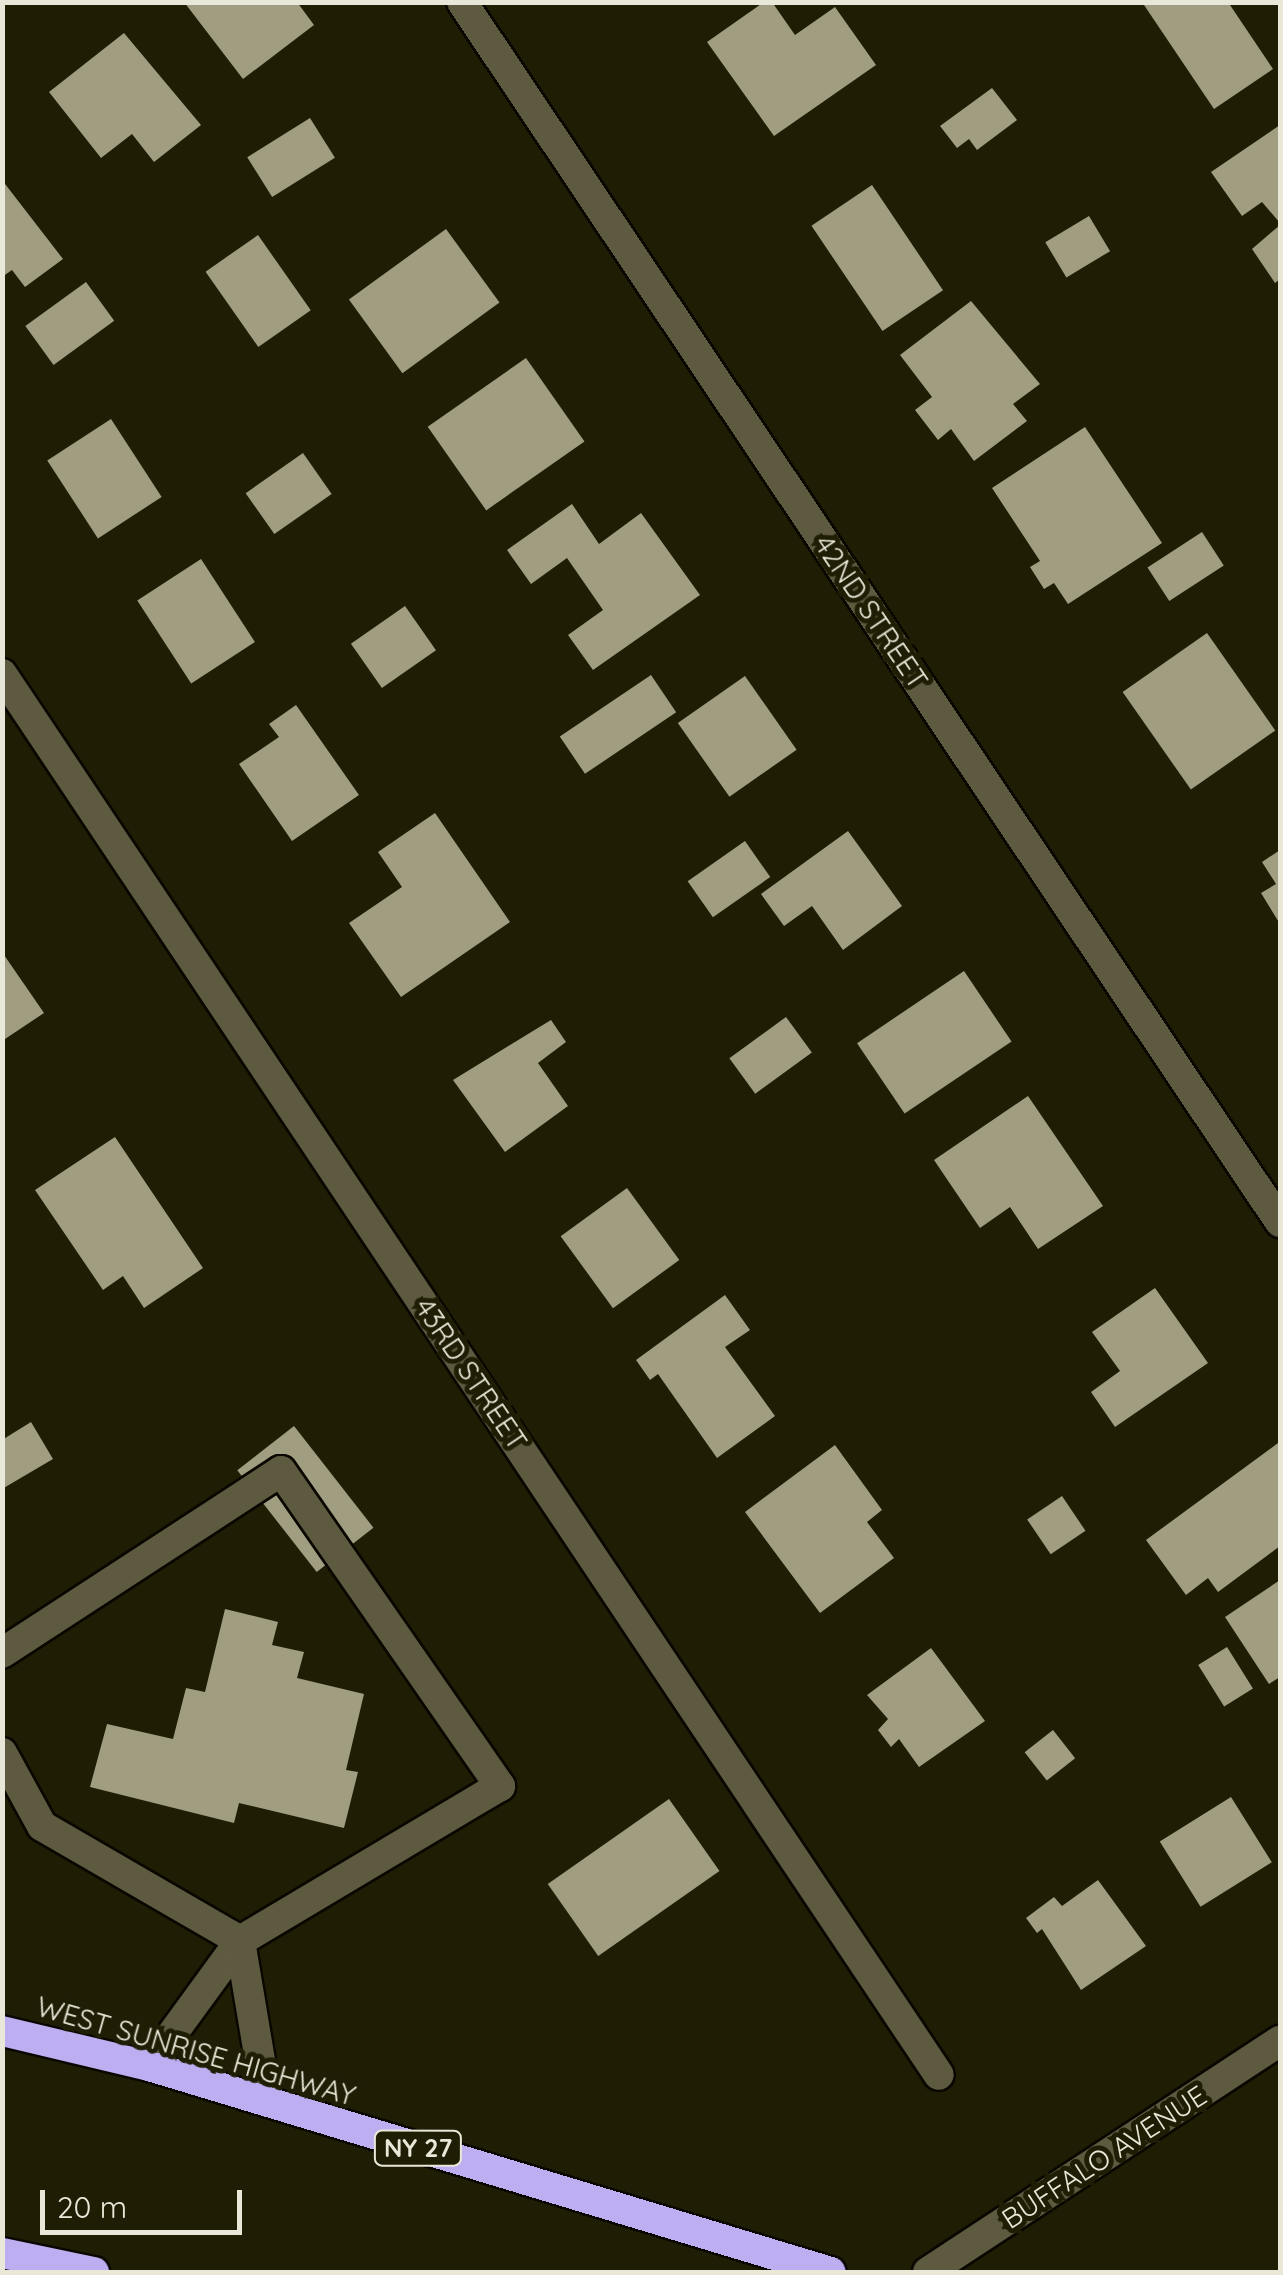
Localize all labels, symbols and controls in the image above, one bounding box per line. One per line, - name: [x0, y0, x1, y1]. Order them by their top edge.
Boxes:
- street label: 42ND STREET: [807, 529, 935, 695]
- street label: 43RD STREET: [408, 1292, 534, 1456]
- street label: WEST SUNRISE HIGHWAY: [33, 1989, 359, 2113]
- street label: BUFFALO AVENUE: [995, 2078, 1213, 2236]
- road number: NY 27: [373, 2128, 463, 2168]
- scale bar: [45, 2170, 248, 2232]
- text: 20 m: [57, 2188, 127, 2226]

